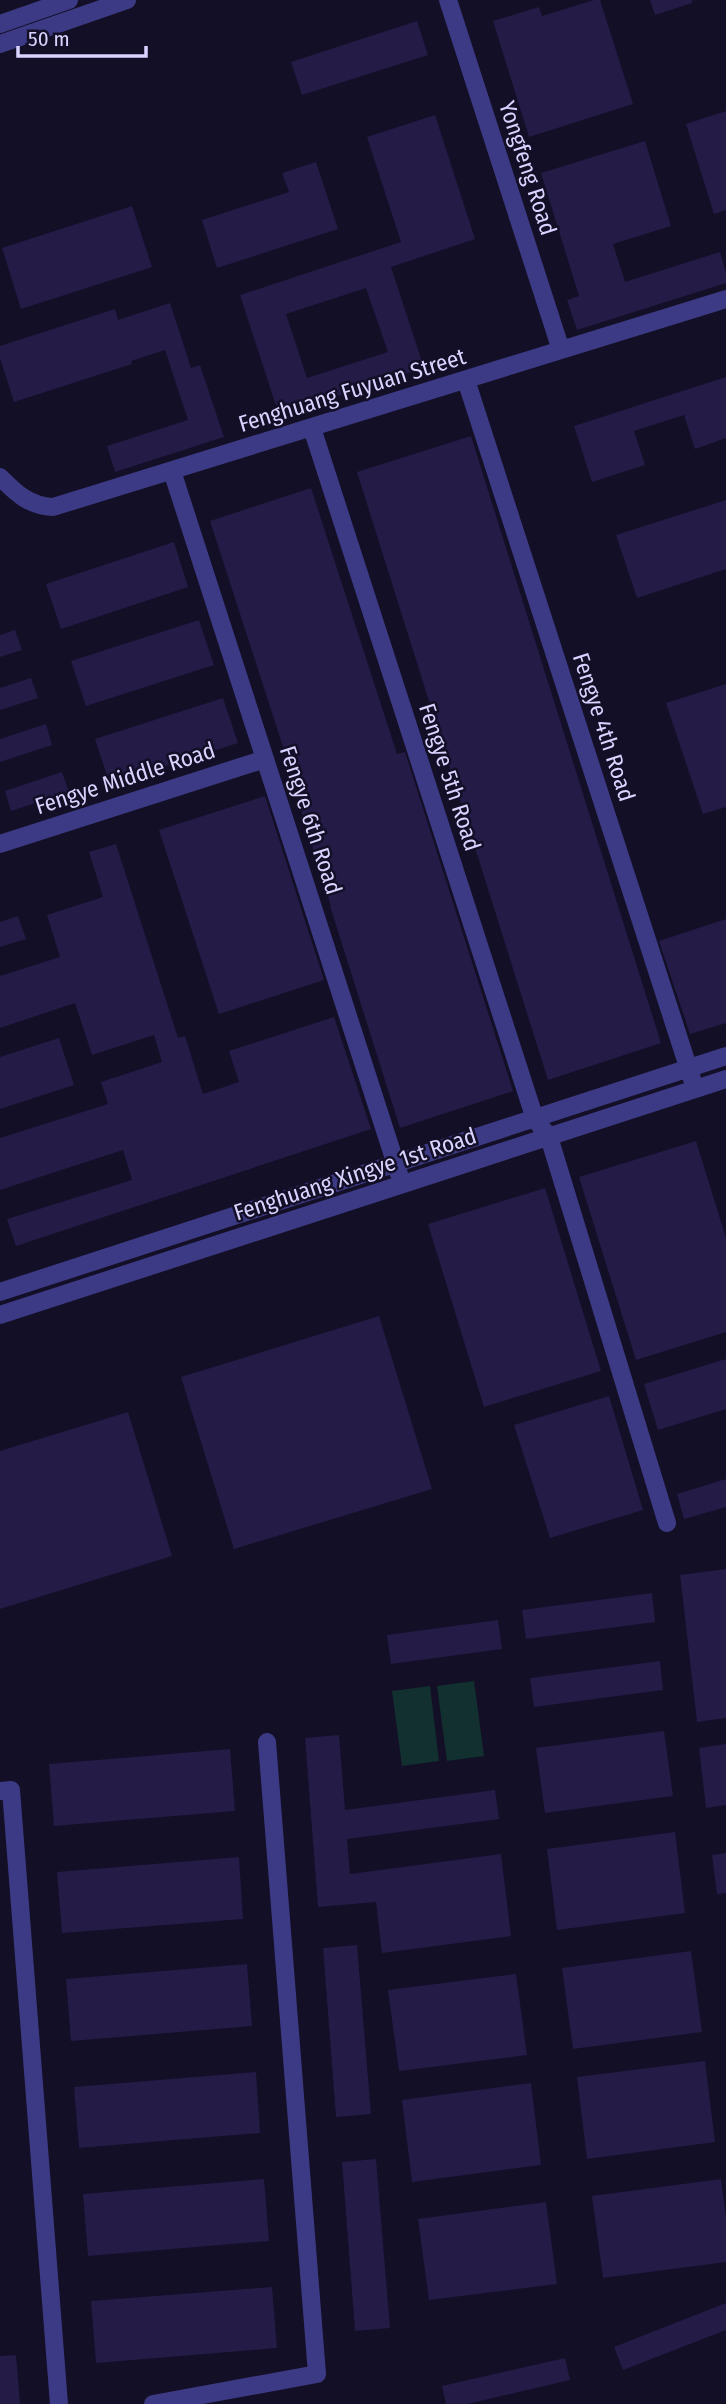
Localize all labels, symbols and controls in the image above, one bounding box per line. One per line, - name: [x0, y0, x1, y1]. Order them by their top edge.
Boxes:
- scale bar: [18, 14, 145, 58]
- text: 50 m: [28, 26, 70, 52]
- street label: Yongfeng Road: [493, 97, 563, 239]
- street label: Fenghuang Fuyuan Street: [235, 342, 469, 438]
- street label: Fengye 4th Road: [567, 649, 641, 805]
- street label: Fengye 5th Road: [413, 700, 487, 854]
- street label: Fengye Middle Road: [31, 736, 219, 820]
- street label: Fengye 6th Road: [274, 742, 348, 898]
- street label: Fenghuang Xingye 1st Road: [230, 1122, 480, 1226]

